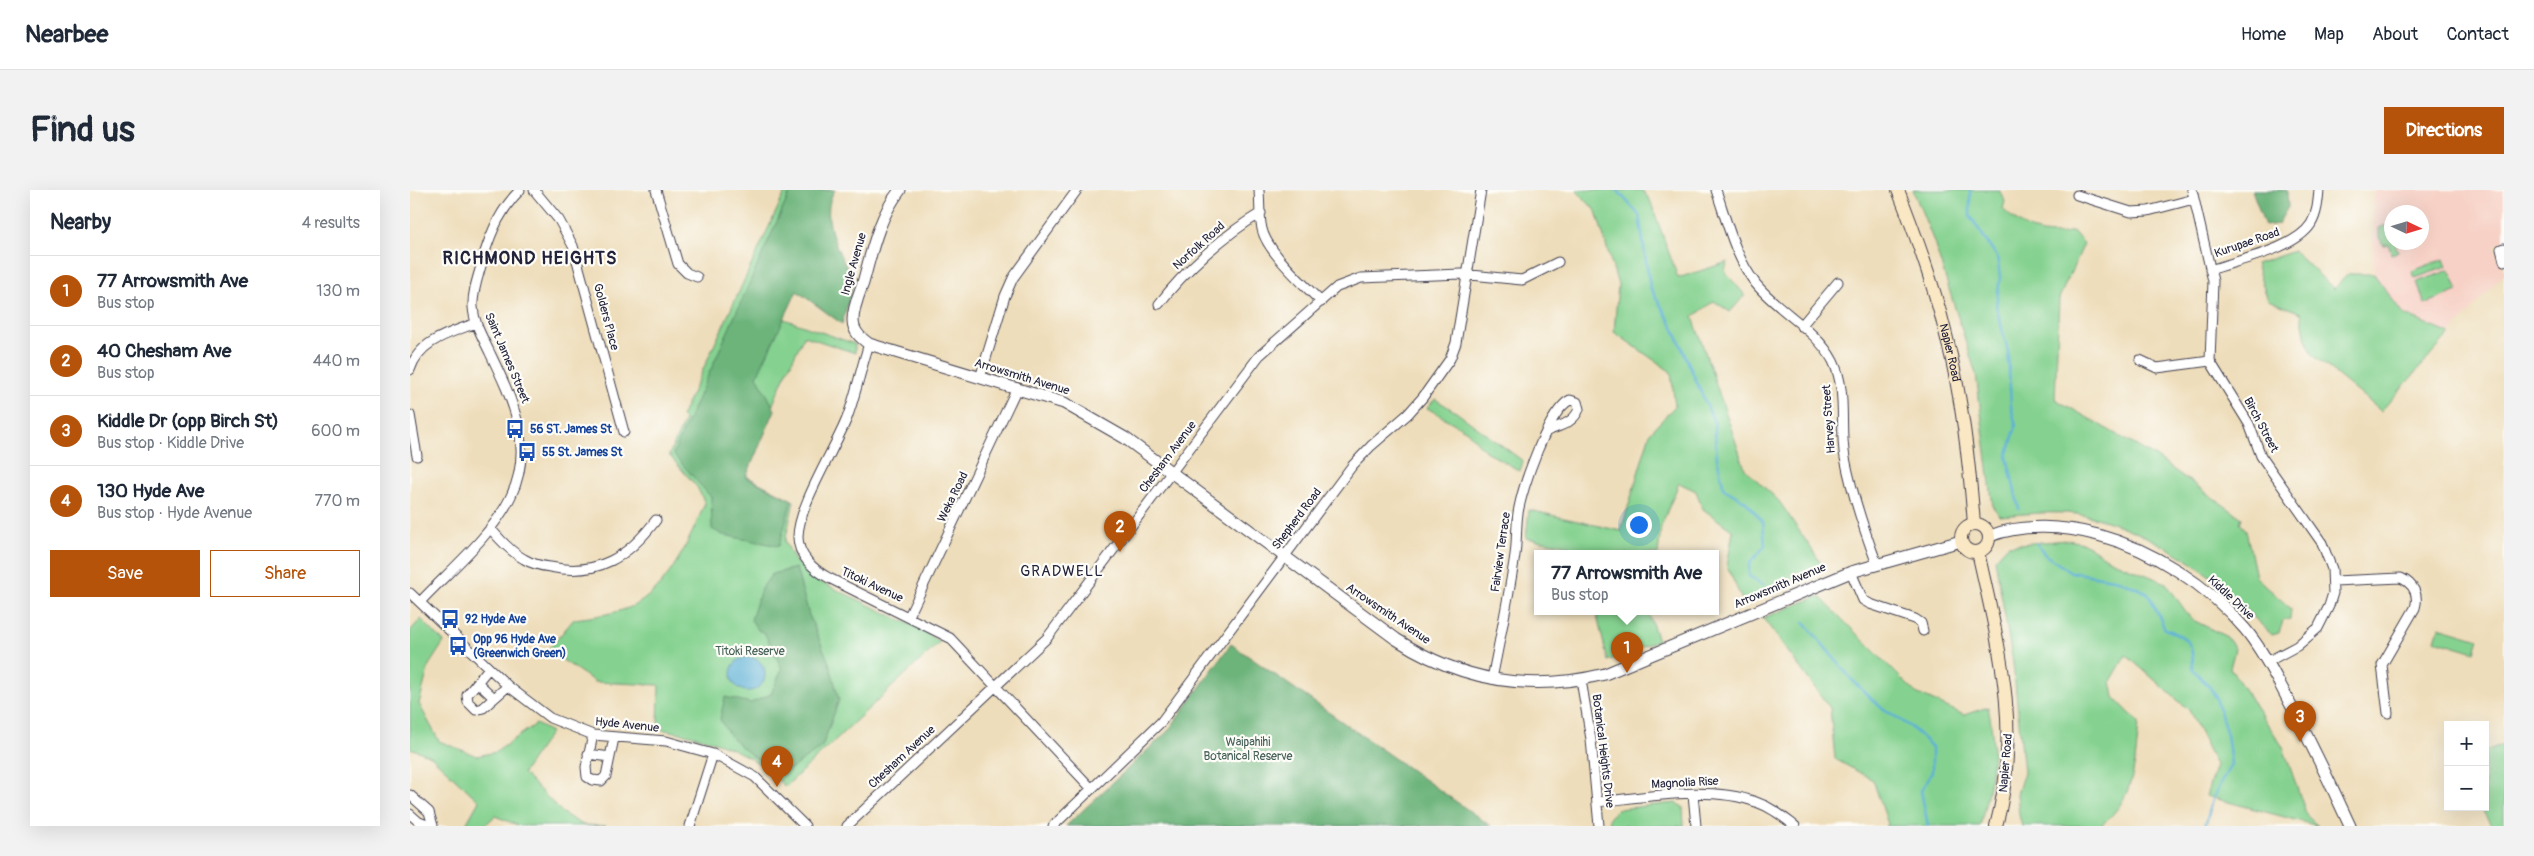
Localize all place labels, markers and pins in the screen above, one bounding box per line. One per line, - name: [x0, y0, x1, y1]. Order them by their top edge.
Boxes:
- bus stop icon: 56 ST. James St: [504, 418, 526, 440]
- place label: 56 ST. James St: [530, 422, 613, 437]
- bus stop icon: 55 St. James St: [516, 441, 538, 463]
- place label: 55 St. James St: [542, 445, 624, 460]
- pin: 2: [1104, 511, 1136, 552]
- bus stop icon: 92 Hyde Ave: [439, 608, 461, 630]
- place label: 92 Hyde Ave: [465, 612, 527, 627]
- place label: Opp 96 Hyde Ave (Greenwich Green): [473, 632, 566, 661]
- pin: 1: [1611, 632, 1643, 673]
- bus stop icon: Opp 96 Hyde Ave (Greenwich Green): [447, 635, 469, 657]
- pin: 3: [2284, 701, 2316, 742]
- pin: 4: [761, 746, 793, 787]

